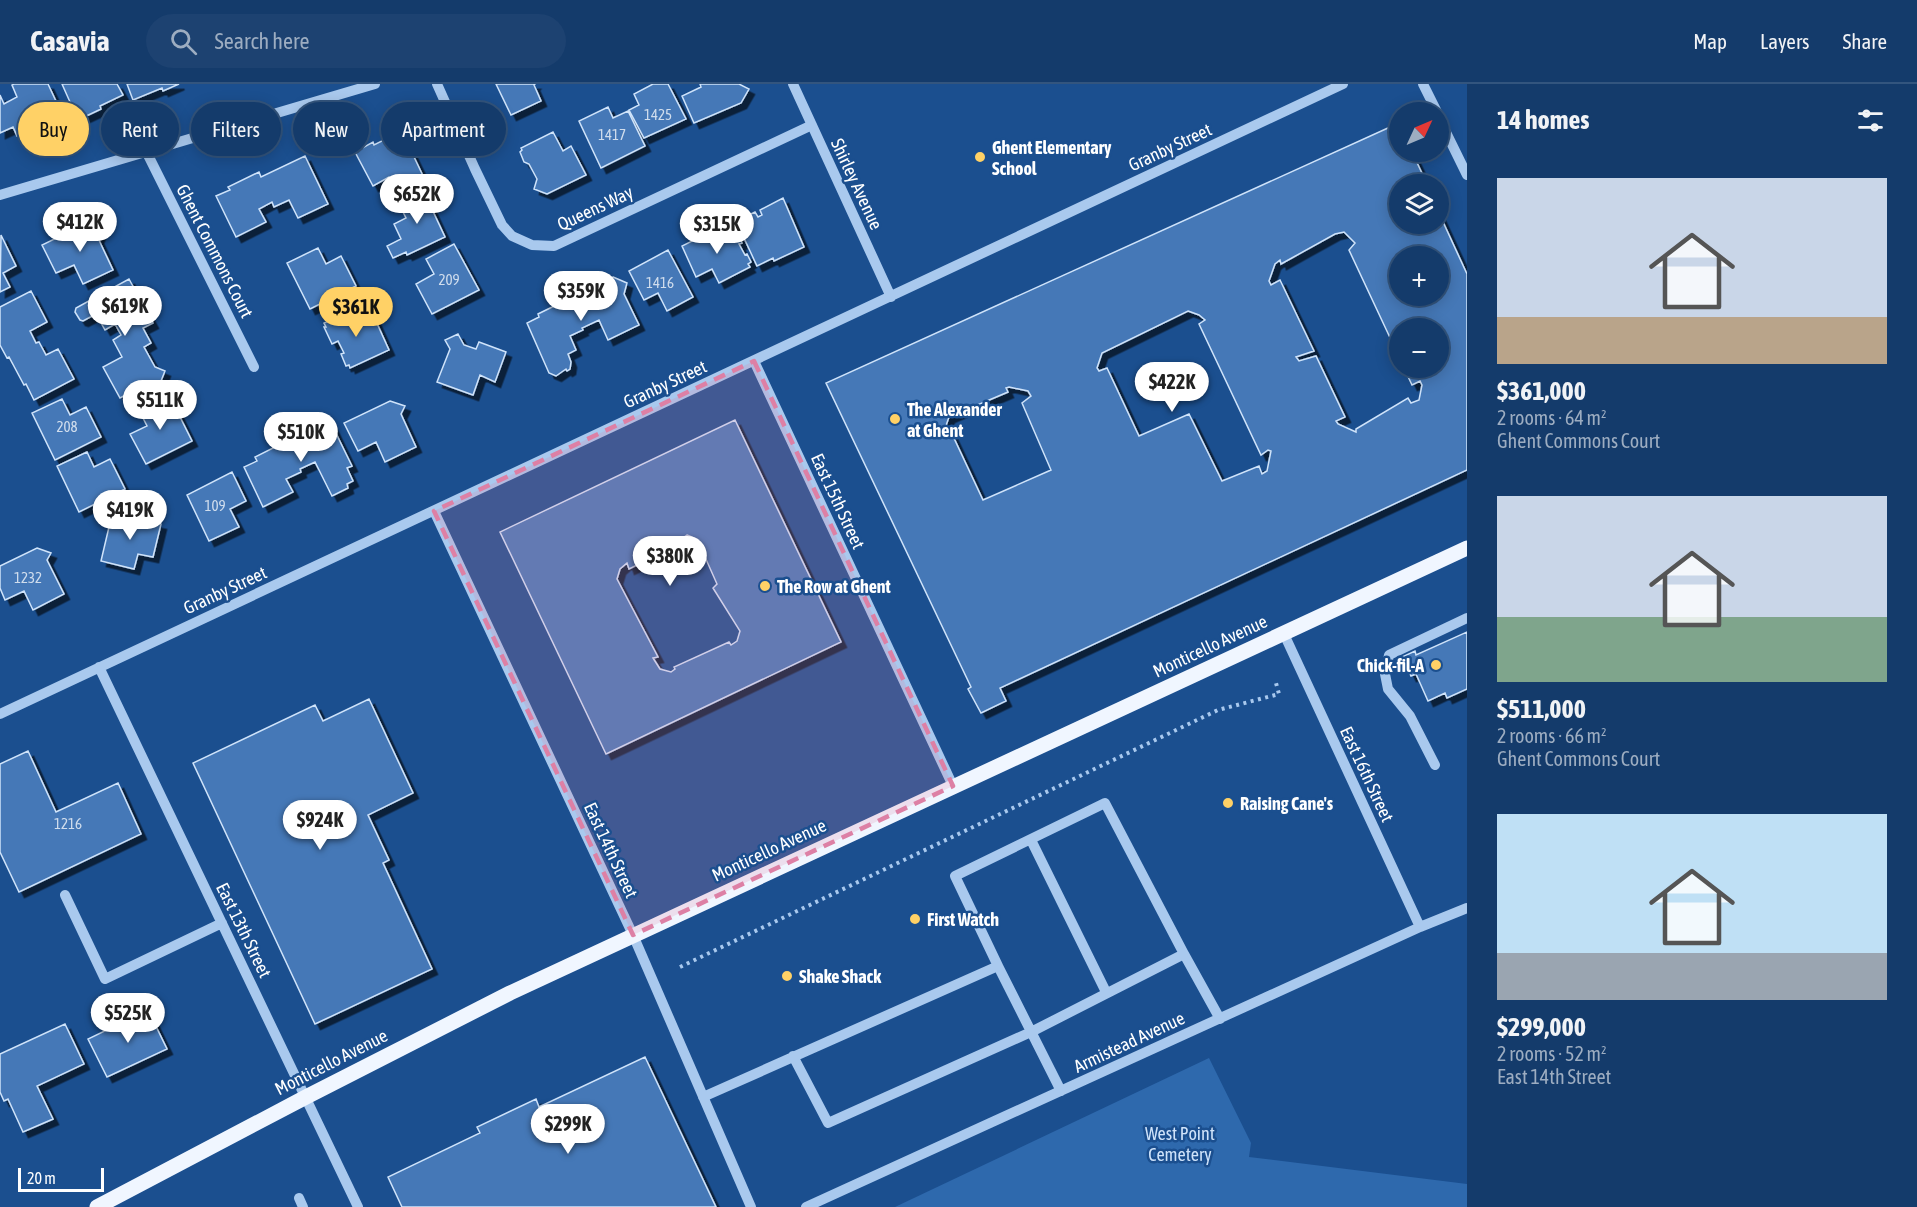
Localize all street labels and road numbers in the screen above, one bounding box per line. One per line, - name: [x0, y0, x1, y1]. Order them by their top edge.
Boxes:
- street label: Granby Street: [1125, 119, 1215, 175]
- street label: Shirley Avenue: [827, 135, 887, 233]
- street label: Ghent Commons Court: [172, 181, 258, 321]
- street label: Queens Way: [554, 181, 636, 235]
- street label: Granby Street: [620, 356, 710, 412]
- street label: East 15th Street: [807, 450, 869, 552]
- street label: Granby Street: [180, 562, 270, 618]
- street label: Monticello Avenue: [1150, 610, 1270, 682]
- street label: East 16th Street: [1336, 723, 1398, 825]
- street label: East 14th Street: [580, 799, 642, 901]
- street label: Monticello Avenue: [709, 814, 829, 886]
- street label: East 13th Street: [212, 879, 276, 981]
- street label: Armistead Avenue: [1070, 1007, 1188, 1077]
- street label: Monticello Avenue: [271, 1025, 391, 1099]

